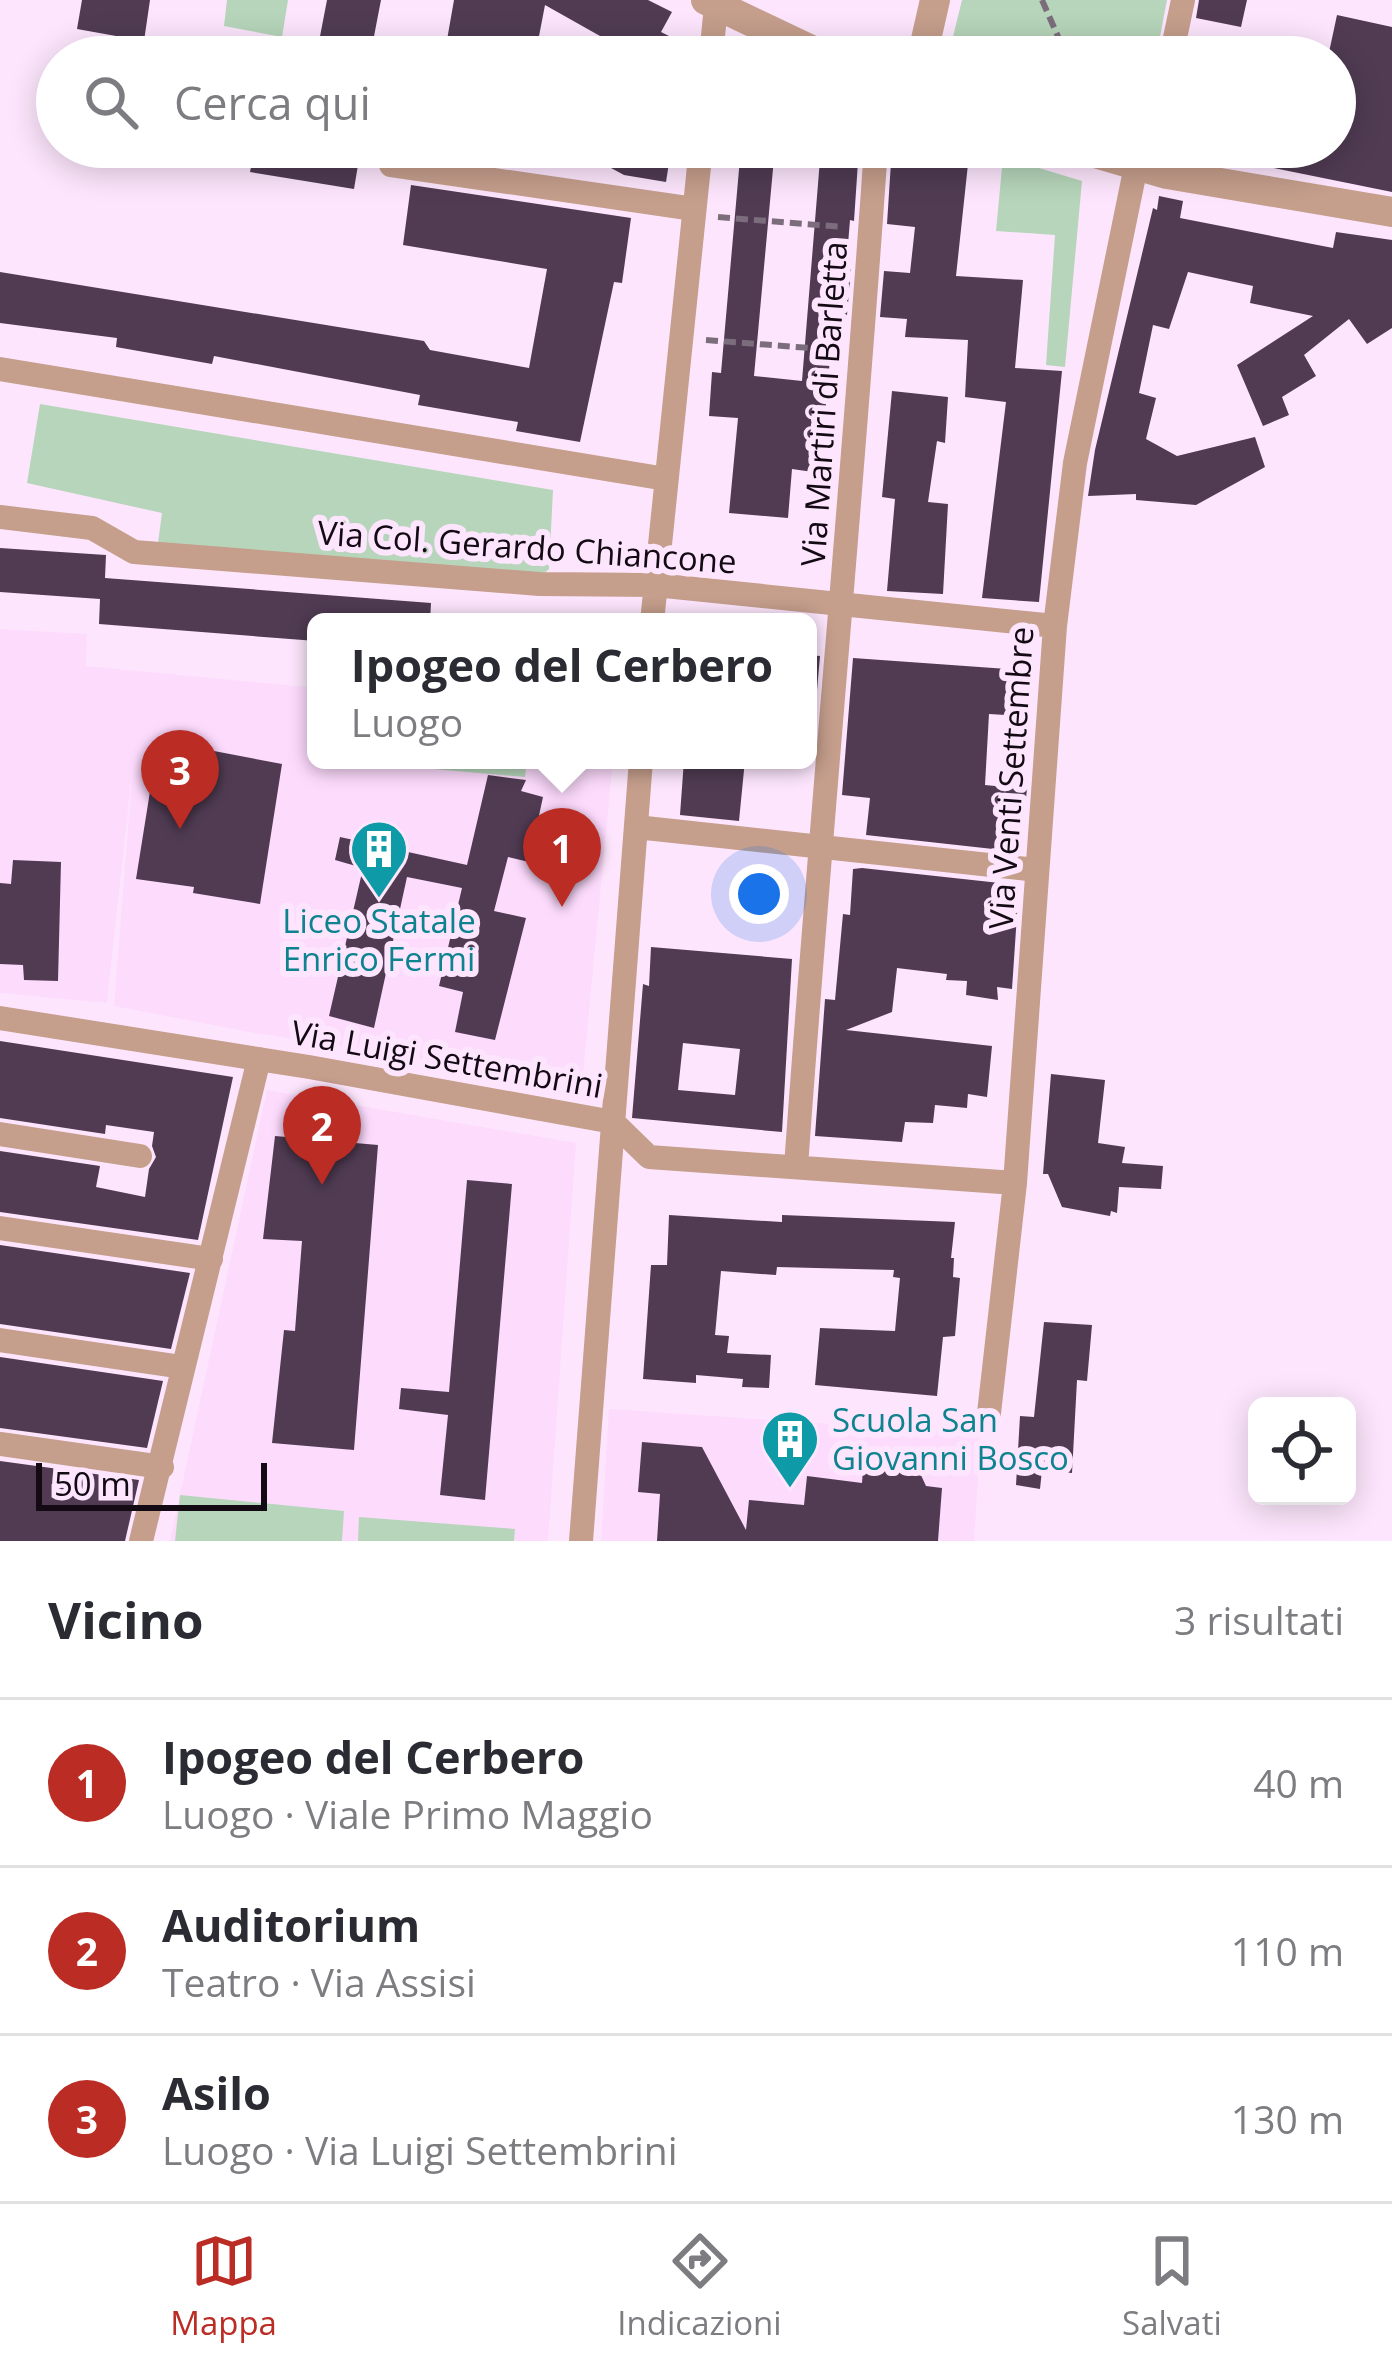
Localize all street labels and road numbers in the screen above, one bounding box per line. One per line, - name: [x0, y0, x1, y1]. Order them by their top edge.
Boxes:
- street label: Via Martiri di Barletta: [790, 240, 857, 568]
- street label: Via Col. Gerardo Chiancone: [316, 509, 738, 584]
- street label: Via Venti Settembre: [977, 625, 1044, 931]
- street label: Via Luigi Settembrini: [288, 1009, 606, 1108]

